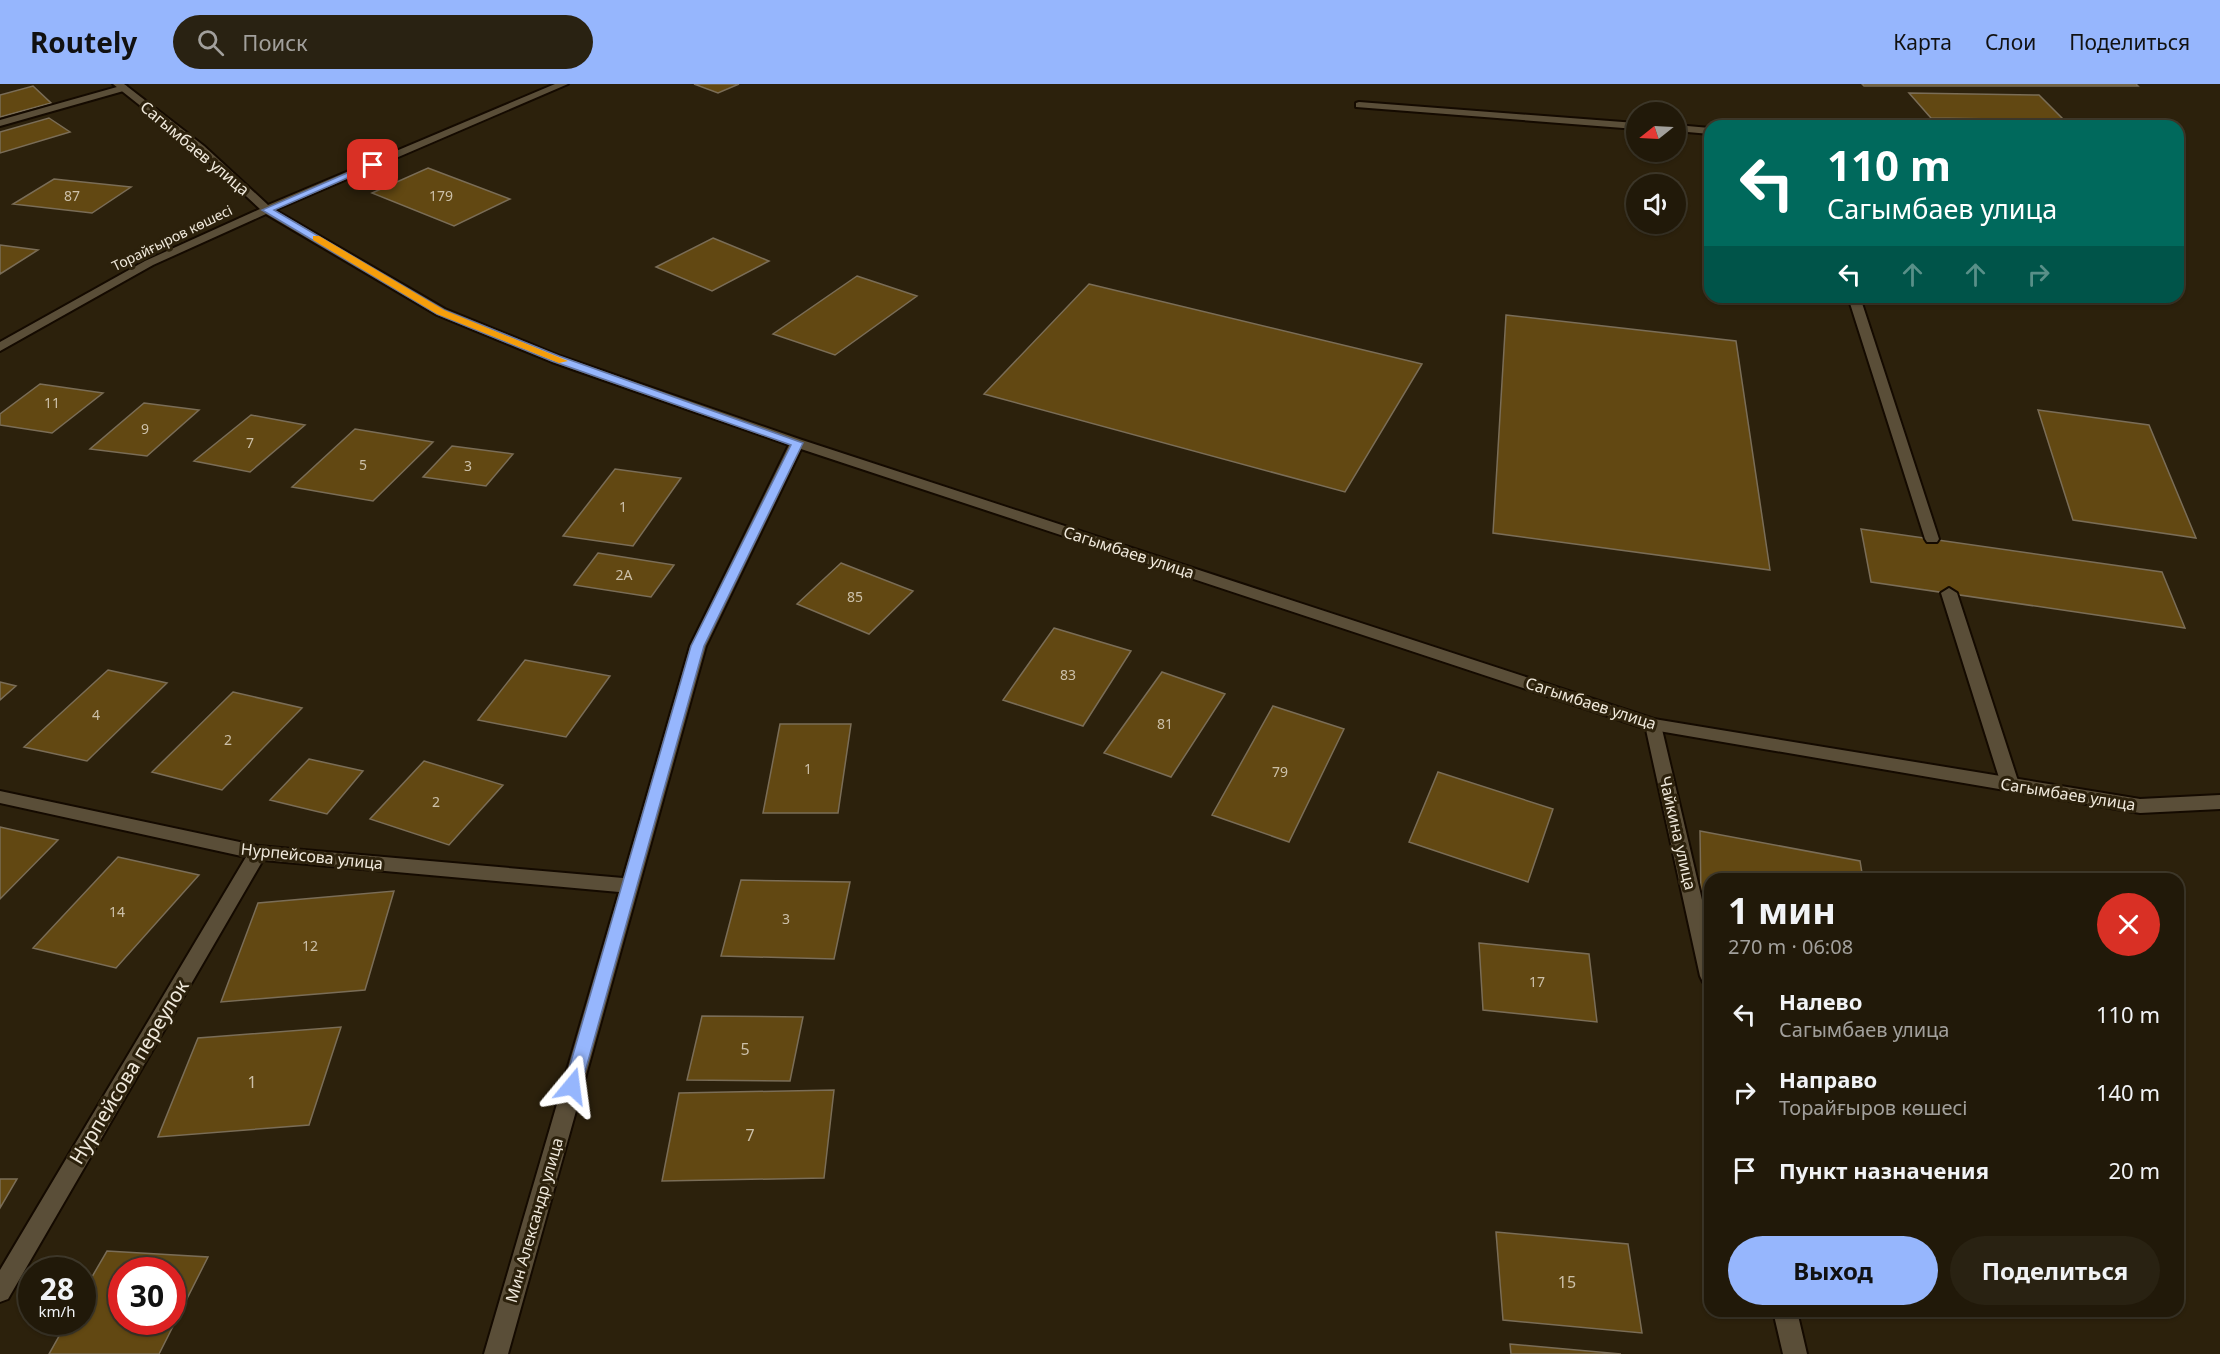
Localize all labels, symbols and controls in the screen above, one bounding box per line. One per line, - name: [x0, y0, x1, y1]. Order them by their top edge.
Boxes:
- search box: [173, 15, 593, 69]
- text: Routely: [30, 23, 137, 61]
- icon: search: [194, 26, 227, 59]
- text: Поиск: [242, 27, 308, 57]
- text: Карта: [1893, 28, 1952, 56]
- text: Слои: [1985, 28, 2036, 56]
- text: Поделиться: [2069, 28, 2190, 56]
- street label: Сагымбаев улица: [136, 96, 254, 200]
- north arrow: [1626, 102, 1686, 162]
- map controls: [1626, 102, 1686, 234]
- text: 110 m: [1827, 136, 1951, 193]
- pin: [347, 139, 398, 190]
- icon: left: [1728, 144, 1806, 222]
- icon: arrive: [356, 148, 389, 181]
- button: sound: [1626, 174, 1686, 234]
- house number: 87: [64, 186, 80, 205]
- house number: 179: [429, 186, 453, 205]
- text: Сагымбаев улица: [1827, 190, 2057, 227]
- street label: Торайғыров көшесі: [108, 200, 235, 275]
- icon: left: [1833, 258, 1866, 291]
- icon: ahead: [1896, 258, 1929, 291]
- icon: ahead: [1959, 258, 1992, 291]
- icon: right: [2022, 258, 2055, 291]
- house number: 11: [44, 393, 60, 412]
- house number: 9: [141, 419, 149, 438]
- house number: 7: [246, 433, 254, 452]
- house number: 5: [359, 455, 367, 474]
- house number: 3: [464, 456, 472, 475]
- house number: 1: [619, 497, 627, 516]
- street label: Сагымбаев улица: [1061, 520, 1197, 584]
- house number: 2А: [616, 565, 633, 584]
- house number: 85: [847, 587, 863, 606]
- house number: 83: [1060, 665, 1076, 684]
- street label: Сагымбаев улица: [1523, 671, 1659, 735]
- house number: 4: [92, 705, 100, 724]
- house number: 81: [1157, 714, 1173, 733]
- house number: 2: [224, 730, 232, 749]
- house number: 1: [804, 759, 812, 778]
- house number: 79: [1272, 762, 1288, 781]
- street label: Сагымбаев улица: [1999, 772, 2137, 816]
- street label: Чайкина улица: [1654, 774, 1702, 892]
- house number: 2: [432, 792, 440, 811]
- street label: Нурпейсова улица: [240, 838, 384, 874]
- text: 1 мин: [1728, 886, 1836, 935]
- button: close: [2097, 893, 2160, 956]
- house number: 14: [109, 902, 125, 921]
- house number: 3: [782, 909, 790, 928]
- text: 270 m · 06:08: [1728, 933, 1853, 960]
- house number: 12: [302, 936, 318, 955]
- house number: 17: [1529, 972, 1545, 991]
- street label: Нурпейсова переулок: [63, 974, 195, 1169]
- text: Налево: [1779, 986, 1862, 1016]
- icon: left: [1728, 998, 1761, 1031]
- text: 110 m: [2096, 999, 2160, 1029]
- text: Сагымбаев улица: [1779, 1016, 1949, 1043]
- house number: 5: [740, 1038, 750, 1060]
- position arrow: [540, 1054, 604, 1118]
- text: Направо: [1779, 1064, 1877, 1094]
- house number: 1: [247, 1071, 257, 1093]
- icon: right: [1728, 1076, 1761, 1109]
- text: 140 m: [2096, 1077, 2160, 1107]
- text: Торайғыров көшесі: [1779, 1094, 1968, 1121]
- house number: 7: [745, 1124, 755, 1146]
- street label: Мин Александр улица: [500, 1135, 568, 1305]
- icon: arrive: [1728, 1154, 1761, 1187]
- text: Пункт назначения: [1779, 1155, 1989, 1185]
- text: 20 m: [2109, 1155, 2160, 1185]
- button: Выход: [1728, 1236, 1938, 1305]
- button: Поделиться: [1950, 1236, 2160, 1305]
- speed limit sign: 30: [108, 1257, 186, 1335]
- text: 28: [40, 1268, 74, 1309]
- house number: 15: [1558, 1271, 1576, 1293]
- text: km/h: [39, 1301, 75, 1321]

